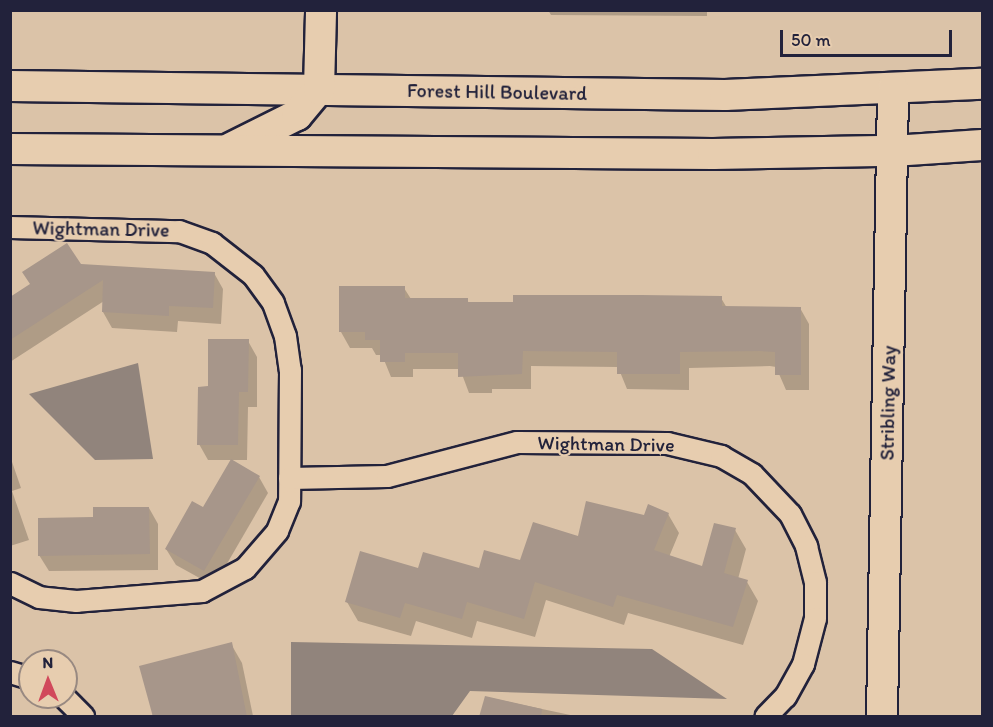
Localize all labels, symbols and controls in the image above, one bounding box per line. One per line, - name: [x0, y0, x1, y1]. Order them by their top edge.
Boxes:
- scale bar: [783, 18, 956, 56]
- text: 50 m: [791, 29, 831, 51]
- street label: Forest Hill Boulevard: [406, 78, 588, 106]
- street label: Wightman Drive: [32, 216, 170, 242]
- street label: Stribling Way: [875, 346, 901, 460]
- street label: Wightman Drive: [537, 431, 675, 457]
- north arrow: [18, 649, 78, 709]
- text: N: [42, 653, 53, 672]

